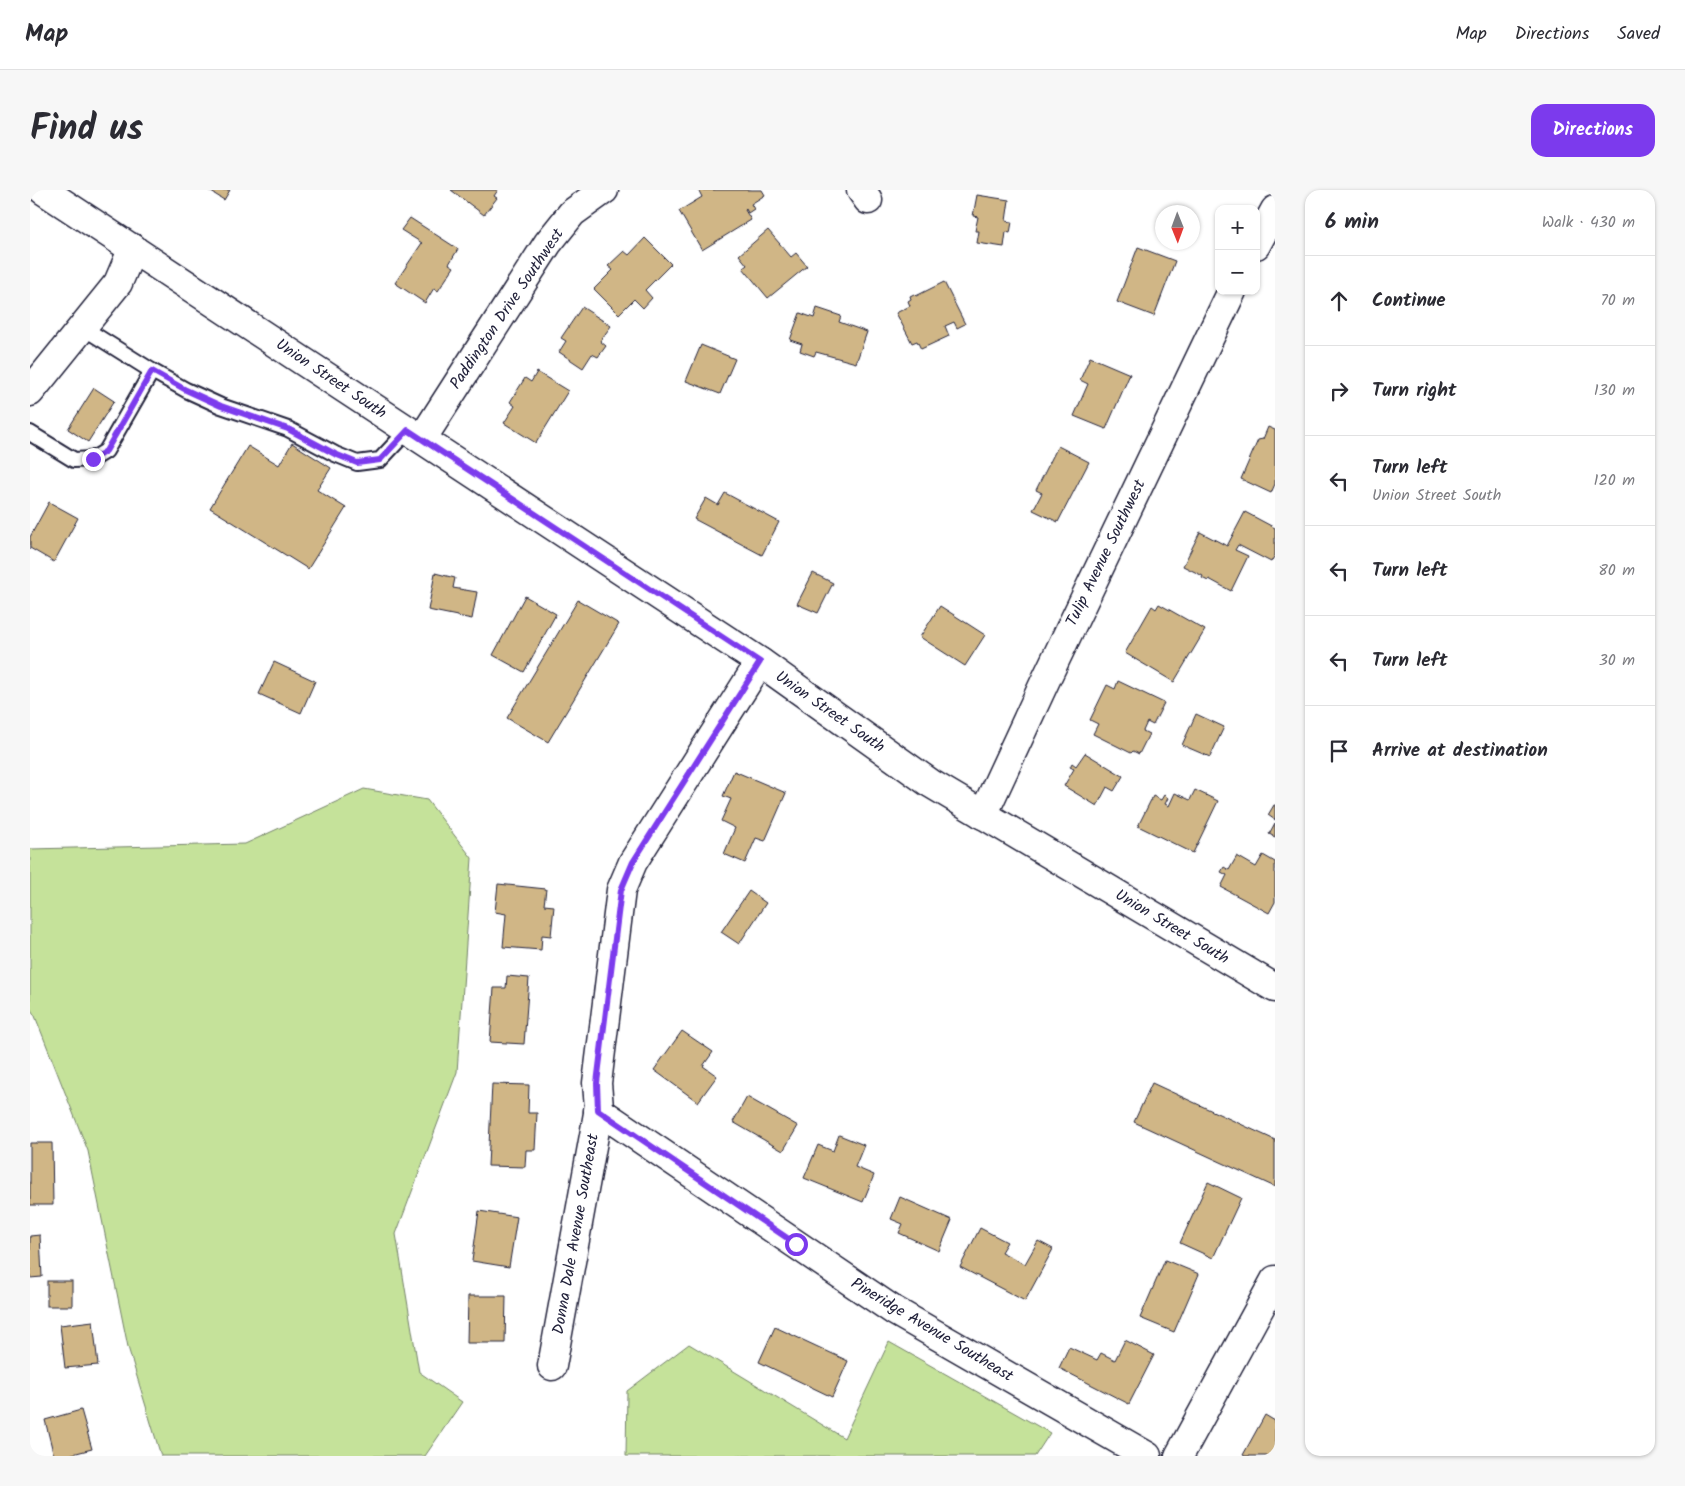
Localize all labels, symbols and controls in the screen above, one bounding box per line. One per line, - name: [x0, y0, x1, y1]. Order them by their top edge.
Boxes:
- text: Map: [25, 15, 68, 54]
- text: Map: [1455, 20, 1487, 49]
- text: Directions: [1515, 20, 1589, 49]
- text: Saved: [1617, 20, 1660, 49]
- text: Find us: [30, 102, 143, 158]
- button: Directions: [1531, 104, 1655, 157]
- north arrow: [1155, 205, 1200, 250]
- map controls: [1215, 205, 1260, 295]
- button: +: [1215, 205, 1260, 250]
- text: 6 min: [1325, 206, 1379, 239]
- text: Walk · 430 m: [1542, 210, 1635, 235]
- street label: Paddington Drive Southwest: [444, 223, 571, 395]
- button: −: [1215, 250, 1260, 295]
- text: Continue: [1372, 286, 1445, 316]
- icon: ahead: [1325, 287, 1353, 315]
- text: 70 m: [1600, 288, 1635, 313]
- street label: Union Street South: [270, 332, 392, 426]
- text: Turn right: [1372, 376, 1457, 406]
- icon: right: [1325, 377, 1353, 405]
- text: 130 m: [1594, 378, 1635, 403]
- route end: [82, 448, 105, 471]
- text: Turn left: [1372, 453, 1447, 483]
- icon: left: [1325, 467, 1353, 495]
- text: 120 m: [1594, 468, 1635, 493]
- street label: Tulip Avenue Southwest: [1060, 475, 1153, 631]
- text: Union Street South: [1372, 483, 1501, 508]
- text: Turn left: [1372, 556, 1447, 586]
- icon: left: [1325, 557, 1353, 585]
- text: 80 m: [1598, 558, 1635, 583]
- text: Turn left: [1372, 646, 1447, 676]
- icon: left: [1325, 647, 1353, 675]
- text: 30 m: [1599, 648, 1635, 673]
- street label: Union Street South: [770, 665, 890, 759]
- text: Arrive at destination: [1372, 736, 1548, 766]
- icon: arrive: [1325, 737, 1353, 765]
- street label: Union Street South: [1110, 883, 1234, 971]
- street label: Donna Dale Avenue Southeast: [546, 1131, 606, 1336]
- route start: [785, 1233, 808, 1256]
- street label: Pineridge Avenue Southeast: [846, 1271, 1019, 1389]

